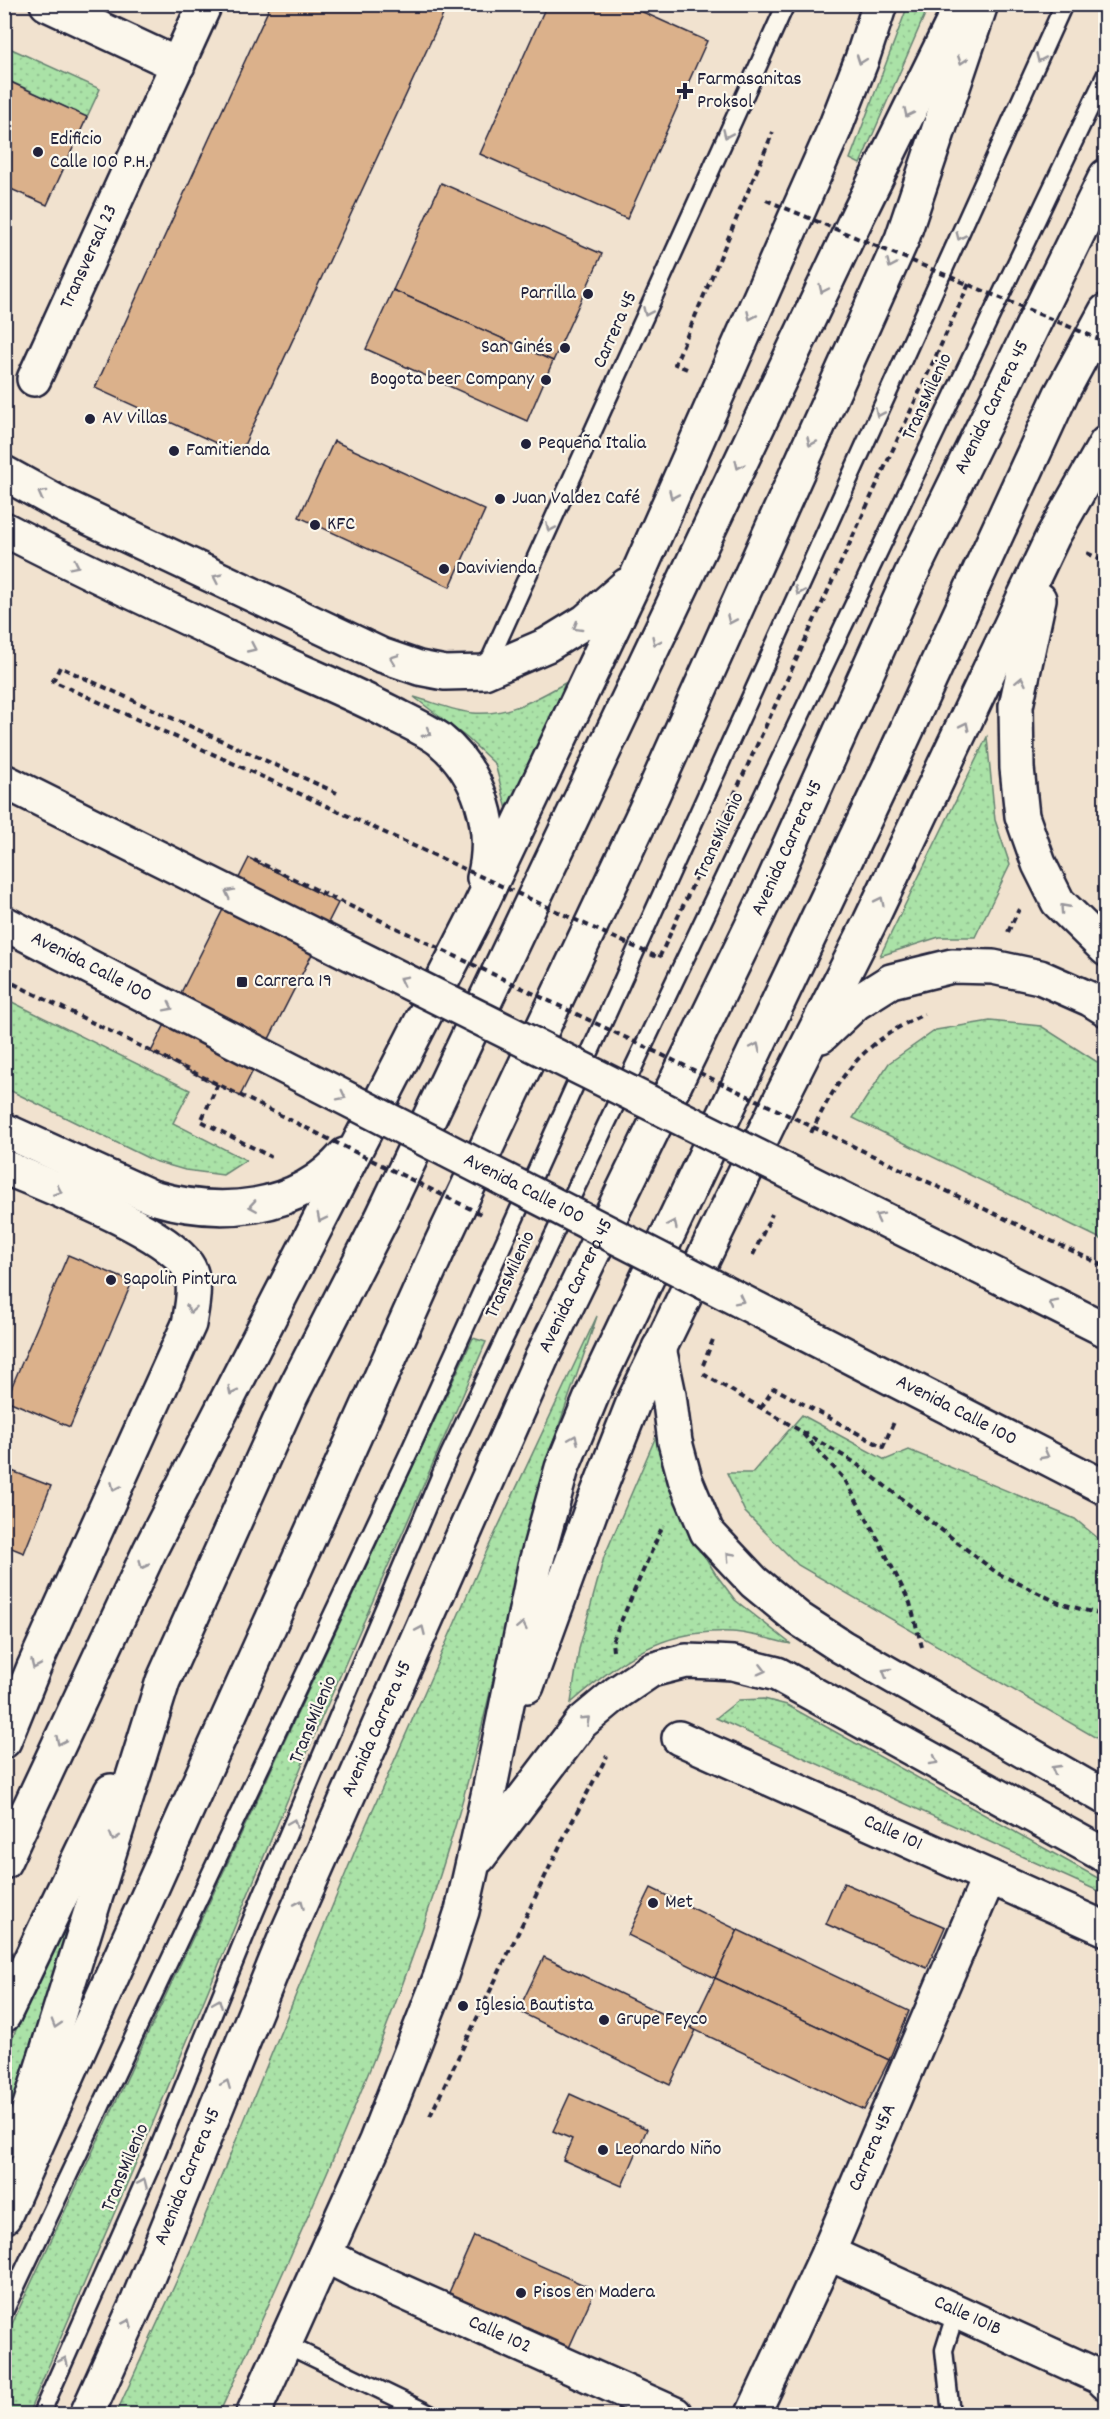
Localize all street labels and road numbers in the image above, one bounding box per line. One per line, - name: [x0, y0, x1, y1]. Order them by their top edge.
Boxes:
- street label: Transversal 23: [54, 200, 126, 314]
- street label: Carrera 45: [587, 287, 645, 373]
- street label: Avenida Carrera 45: [948, 336, 1037, 479]
- street label: TransMilenio: [896, 349, 960, 445]
- street label: Avenida Carrera 45: [745, 776, 831, 921]
- street label: TransMilenio: [688, 788, 752, 884]
- street label: Avenida Calle 100: [26, 925, 157, 1010]
- street label: Avenida Calle 100: [458, 1147, 589, 1232]
- street label: Avenida Carrera 45: [532, 1214, 621, 1358]
- street label: TransMilenio: [479, 1227, 543, 1323]
- street label: Avenida Calle 100: [891, 1368, 1022, 1454]
- street label: Avenida Carrera 45: [335, 1657, 420, 1802]
- street label: TransMilenio: [283, 1672, 345, 1768]
- street label: Calle 101: [859, 1808, 927, 1859]
- street label: Carrera 45A: [842, 2100, 904, 2196]
- street label: Avenida Carrera 45: [148, 2104, 229, 2250]
- street label: TransMilenio: [95, 2120, 157, 2216]
- street label: Calle 101B: [929, 2289, 1006, 2344]
- street label: Calle 102: [463, 2309, 535, 2362]

